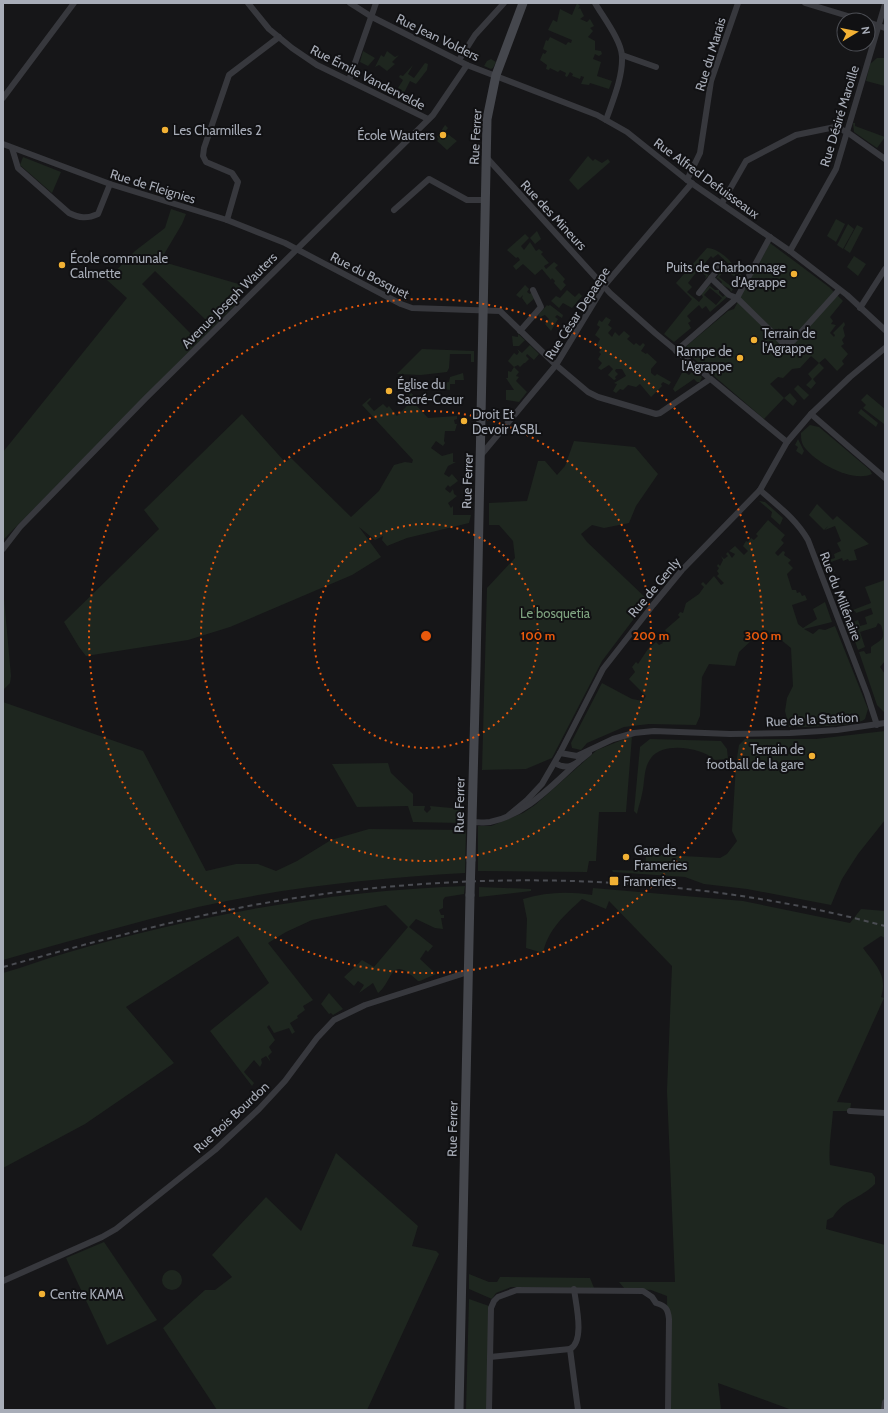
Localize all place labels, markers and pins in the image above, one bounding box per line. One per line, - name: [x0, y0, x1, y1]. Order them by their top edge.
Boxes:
- place label: Les Charmilles 2: [173, 122, 262, 138]
- marker: Les Charmilles 2: [160, 125, 170, 135]
- place label: École Wauters: [357, 126, 436, 143]
- marker: École Wauters: [438, 130, 448, 140]
- place label: École communale Calmette: [70, 249, 169, 281]
- place label: Puits de Charbonnage d'Agrappe: [666, 259, 786, 290]
- marker: École communale Calmette: [57, 260, 67, 270]
- marker: Puits de Charbonnage d'Agrappe: [789, 269, 799, 279]
- place label: Terrain de l'Agrappe: [762, 325, 816, 356]
- marker: Terrain de l'Agrappe: [749, 335, 759, 345]
- place label: Rampe de l'Agrappe: [676, 343, 732, 374]
- marker: Rampe de l'Agrappe: [735, 353, 745, 363]
- place label: Église du Sacré-Cœur: [397, 375, 464, 407]
- marker: Église du Sacré-Cœur: [384, 386, 394, 396]
- place label: Droit Et Devoir ASBL: [472, 406, 542, 437]
- marker: Droit Et Devoir ASBL: [459, 416, 469, 426]
- centre of rings: [419, 629, 433, 643]
- place label: Terrain de football de la gare: [706, 741, 804, 772]
- marker: Terrain de football de la gare: [807, 751, 817, 761]
- place label: Gare de Frameries: [634, 842, 688, 873]
- marker: Gare de Frameries: [621, 852, 631, 862]
- place label: Frameries: [623, 873, 677, 889]
- marker: Frameries: [608, 875, 620, 887]
- place label: Centre KAMA: [50, 1286, 123, 1302]
- marker: Centre KAMA: [37, 1289, 47, 1299]

